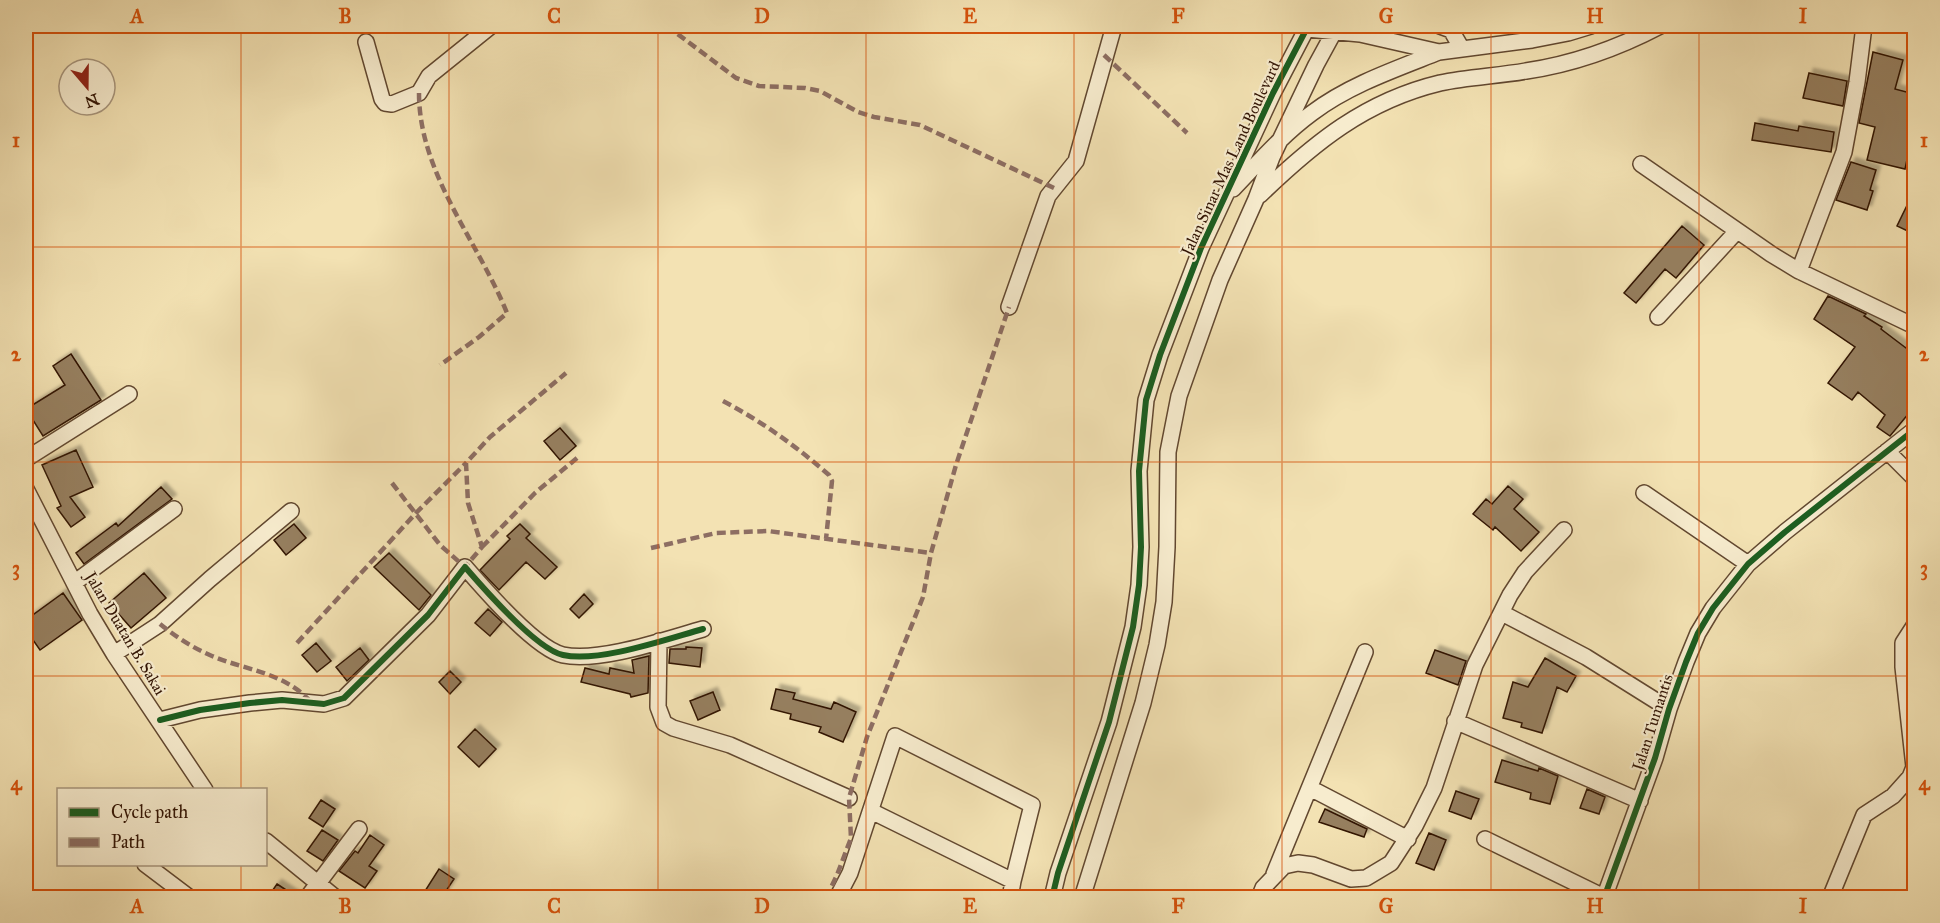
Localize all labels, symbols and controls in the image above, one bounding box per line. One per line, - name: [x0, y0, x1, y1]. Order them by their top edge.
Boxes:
- text: A: [128, 4, 144, 28]
- text: B: [338, 4, 352, 28]
- text: C: [547, 4, 561, 28]
- text: D: [754, 4, 770, 28]
- text: E: [963, 4, 978, 28]
- text: F: [1171, 4, 1185, 28]
- text: G: [1379, 4, 1394, 28]
- text: H: [1586, 4, 1604, 28]
- text: I: [1799, 4, 1808, 28]
- north arrow: [57, 57, 117, 117]
- street label: Jalan Sinar Mas Land Boulevard: [1176, 58, 1285, 261]
- text: N: [82, 89, 102, 112]
- text: 1: [12, 128, 20, 152]
- text: 1: [1920, 128, 1928, 152]
- text: 2: [11, 342, 22, 366]
- text: 2: [1919, 342, 1930, 366]
- text: 3: [12, 556, 20, 581]
- text: 3: [1920, 556, 1928, 581]
- street label: Jalan Duatan B. Sakai: [79, 567, 170, 699]
- street label: Jalan Tumantis: [1627, 672, 1678, 775]
- text: 4: [10, 771, 22, 796]
- text: 4: [1918, 771, 1930, 796]
- legend: [57, 788, 267, 866]
- text: Cycle path: [111, 801, 188, 823]
- text: Path: [111, 831, 145, 853]
- text: A: [128, 894, 144, 918]
- text: B: [338, 894, 352, 918]
- text: C: [547, 894, 561, 918]
- text: D: [754, 894, 770, 918]
- text: E: [963, 894, 978, 918]
- text: F: [1171, 894, 1185, 918]
- text: G: [1379, 894, 1394, 918]
- text: H: [1586, 894, 1604, 918]
- text: I: [1799, 894, 1808, 918]

